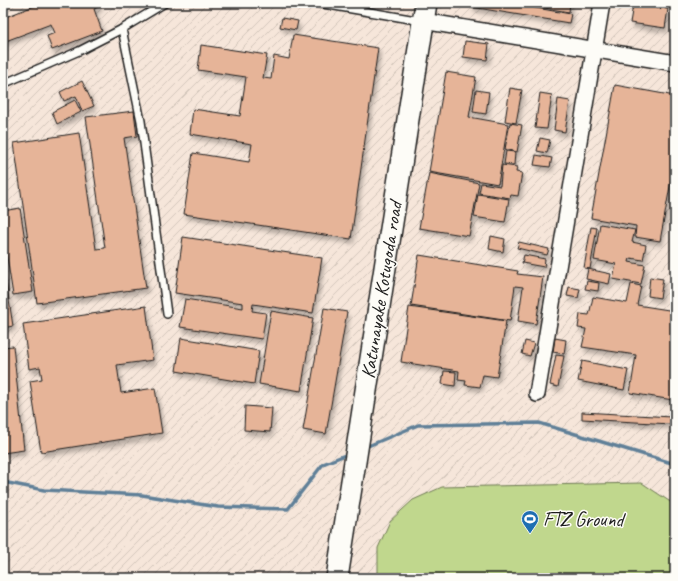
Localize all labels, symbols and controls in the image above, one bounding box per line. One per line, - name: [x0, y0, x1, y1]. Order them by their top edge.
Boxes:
- street label: Katunayake Kotugoda road: [355, 197, 408, 380]
- place label: FTZ Ground: [543, 507, 627, 532]
- sports icon: FTZ Ground: [520, 509, 540, 534]

